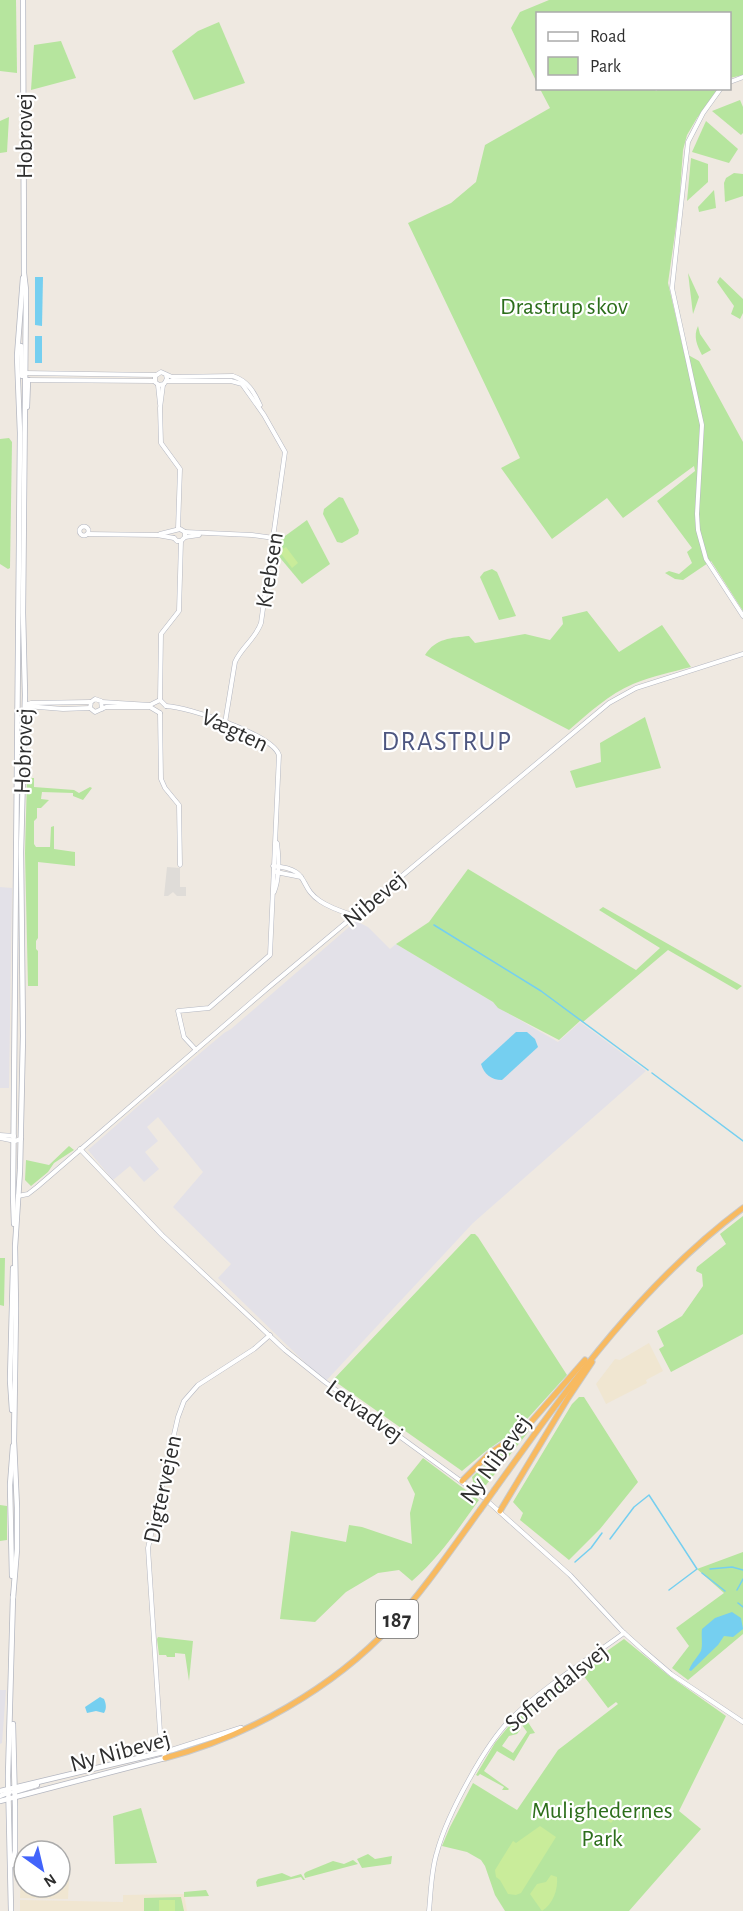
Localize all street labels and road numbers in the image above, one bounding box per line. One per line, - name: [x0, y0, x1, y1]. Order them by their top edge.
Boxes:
- street label: Hobrovej: [13, 93, 37, 179]
- street label: Krebsen: [252, 531, 288, 610]
- street label: Vægten: [197, 705, 272, 757]
- street label: Hobrovej: [11, 708, 37, 795]
- street label: Nibevej: [339, 867, 410, 932]
- street label: Letvadvej: [321, 1376, 407, 1448]
- street label: Ny Nibevej: [456, 1411, 536, 1508]
- street label: Digtervejen: [140, 1433, 186, 1546]
- road number: 187: [376, 1600, 418, 1638]
- street label: Sofiendalsvej: [501, 1639, 613, 1736]
- street label: Ny Nibevej: [68, 1727, 173, 1777]

